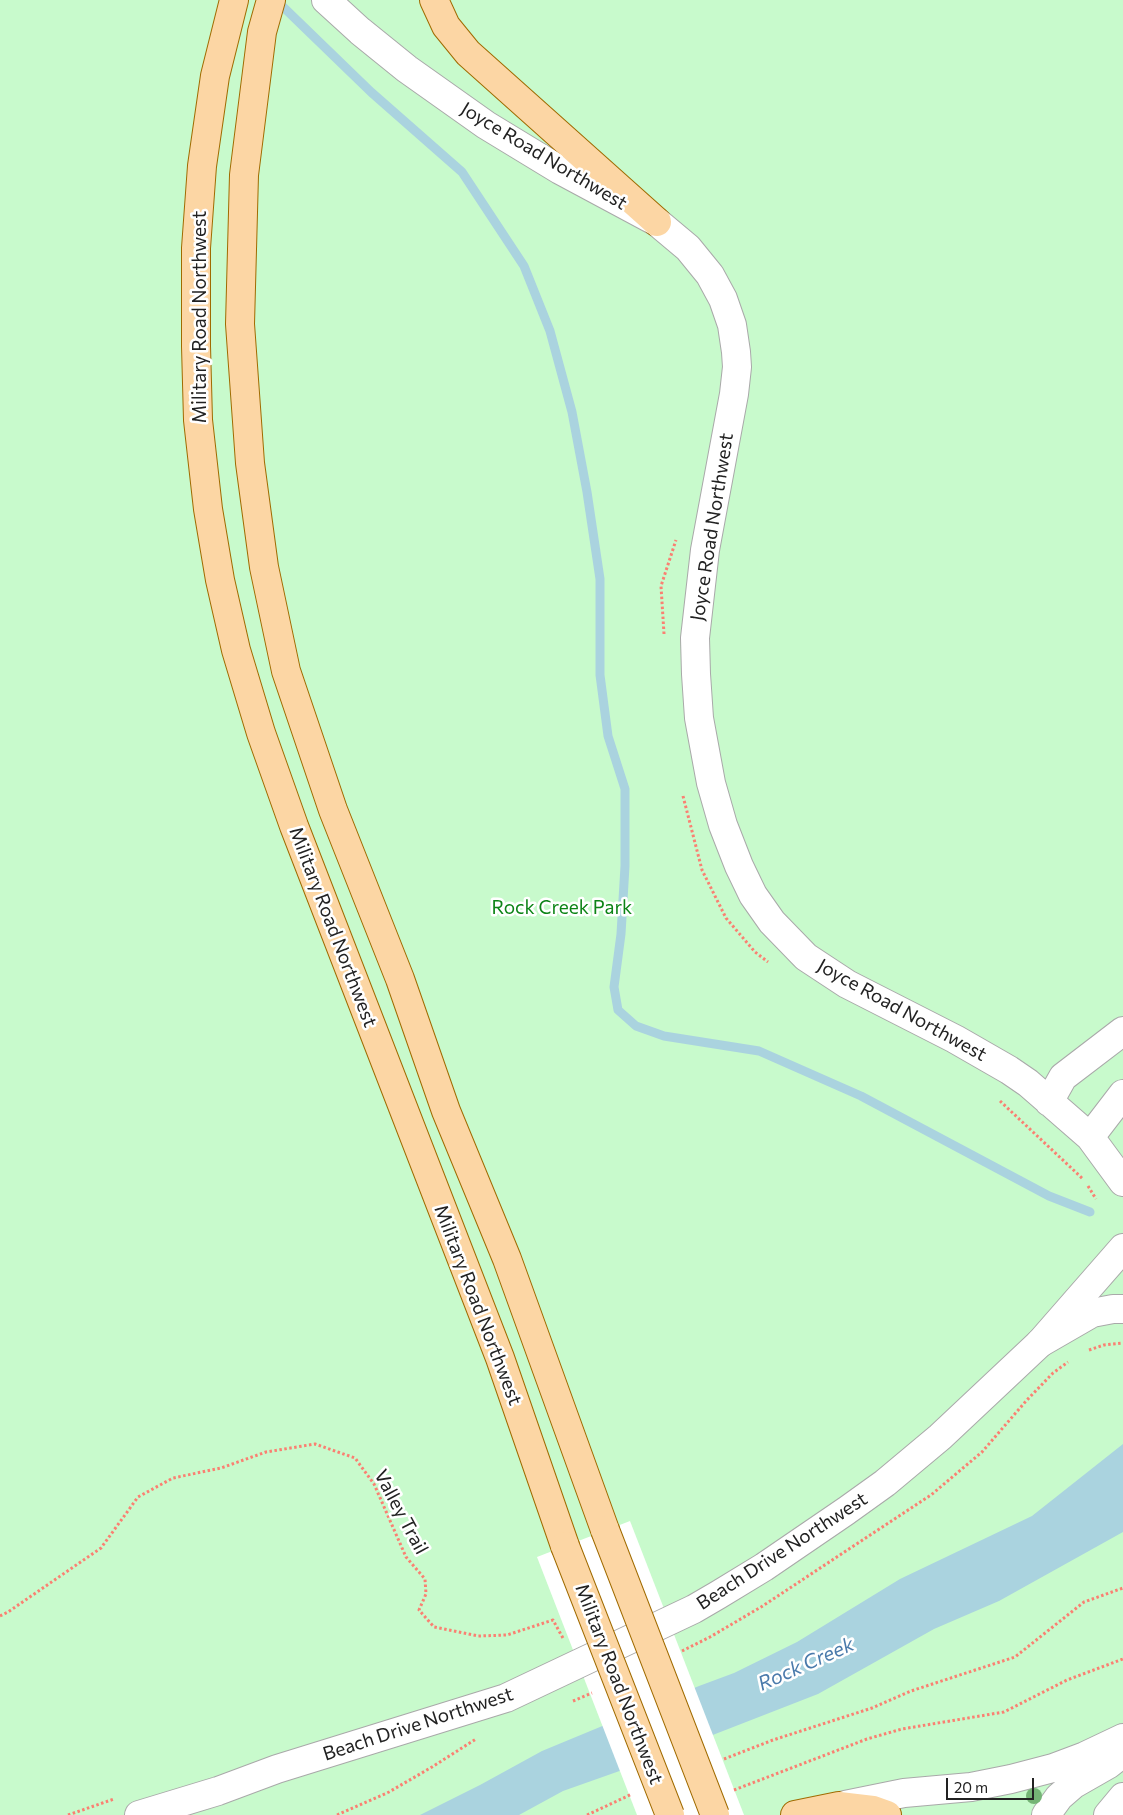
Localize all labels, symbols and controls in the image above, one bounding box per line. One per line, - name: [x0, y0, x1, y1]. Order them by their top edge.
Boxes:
- street label: Joyce Road Northwest: [457, 97, 631, 215]
- street label: Military Road Northwest: [189, 211, 211, 423]
- street label: Joyce Road Northwest: [686, 431, 738, 623]
- street label: Military Road Northwest: [284, 824, 382, 1030]
- park label: Rock Creek Park: [492, 897, 632, 919]
- street label: Joyce Road Northwest: [813, 954, 991, 1066]
- street label: Military Road Northwest: [429, 1202, 527, 1408]
- street label: Valley Trail: [369, 1466, 433, 1558]
- street label: Beach Drive Northwest: [692, 1487, 872, 1615]
- street label: Military Road Northwest: [570, 1581, 668, 1787]
- water label: Rock Creek: [754, 1632, 858, 1696]
- street label: Beach Drive Northwest: [320, 1682, 516, 1766]
- scale bar: [948, 1768, 1036, 1800]
- text: 20 m: [954, 1778, 988, 1796]

